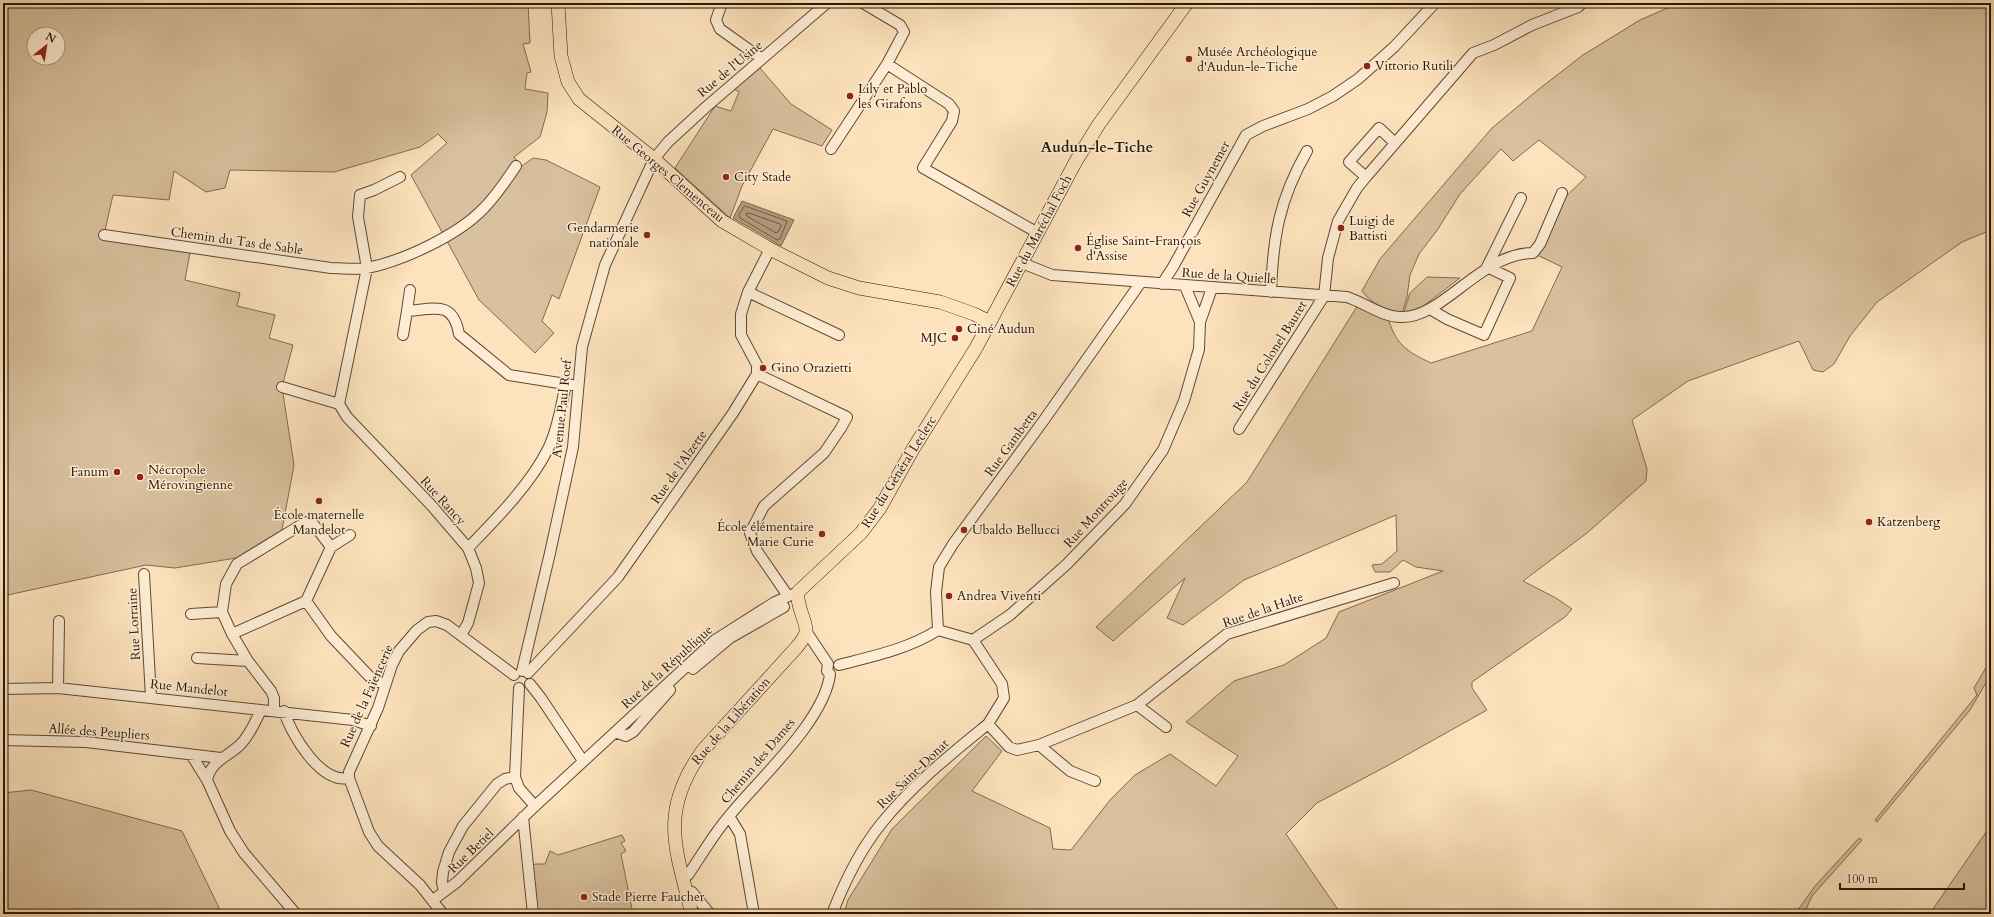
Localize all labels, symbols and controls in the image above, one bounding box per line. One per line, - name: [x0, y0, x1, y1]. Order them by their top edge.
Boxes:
- north arrow: [26, 26, 66, 66]
- text: N: [43, 29, 59, 47]
- street label: Rue de l'Usine: [694, 36, 767, 102]
- place label: Musée Archéologique d'Audun-le-Tiche: [1197, 43, 1317, 76]
- marker: Musée Archéologique d'Audun-le-Tiche: [1184, 54, 1194, 64]
- place label: Vittorio Rutili: [1375, 57, 1454, 75]
- marker: Vittorio Rutili: [1362, 61, 1372, 71]
- place label: Lily et Pablo les Girafons: [858, 80, 927, 113]
- marker: Lily et Pablo les Girafons: [845, 91, 855, 101]
- street label: Rue Georges Clemenceau: [608, 121, 728, 227]
- district label: Audun-le-Tiche: [1041, 137, 1153, 157]
- street label: Rue Guynemer: [1178, 137, 1235, 220]
- place label: City Stade: [734, 168, 791, 186]
- marker: City Stade: [721, 172, 731, 182]
- street label: Rue du Maréchal Foch: [1002, 172, 1076, 290]
- place label: Luigi de Battisti: [1349, 212, 1395, 245]
- place label: Gendarmerie nationale: [567, 219, 639, 252]
- street label: Chemin du Tas de Sable: [170, 223, 305, 259]
- marker: Luigi de Battisti: [1336, 223, 1346, 233]
- marker: Gendarmerie nationale: [642, 230, 652, 240]
- place label: Église Saint-François d'Assise: [1086, 232, 1201, 265]
- marker: Église Saint-François d'Assise: [1073, 243, 1083, 253]
- street label: Rue de la Quielle: [1181, 264, 1277, 288]
- street label: Rue du Colonel Bauret: [1229, 297, 1311, 415]
- place label: Ciné Audun: [967, 320, 1036, 338]
- marker: Ciné Audun: [954, 324, 964, 334]
- place label: MJC: [920, 329, 947, 347]
- marker: MJC: [950, 333, 960, 343]
- street label: Avenue Paul Roef: [548, 357, 576, 459]
- place label: Gino Orazietti: [771, 359, 852, 377]
- marker: Gino Orazietti: [758, 363, 768, 373]
- street label: Rue Gambetta: [980, 405, 1042, 480]
- street label: Rue du Général Leclerc: [857, 412, 941, 532]
- street label: Rue de l'Alzette: [647, 426, 711, 508]
- place label: Nécropole Mérovingienne: [148, 461, 233, 494]
- place label: Fanum: [70, 463, 109, 481]
- marker: Fanum: [112, 467, 122, 477]
- marker: Nécropole Mérovingienne: [135, 472, 145, 482]
- street label: Rue Rancy: [416, 473, 470, 530]
- street label: Rue Montrouge: [1060, 474, 1132, 552]
- marker: École maternelle Mandelot: [314, 496, 324, 506]
- place label: École maternelle Mandelot: [274, 506, 365, 539]
- place label: Katzenberg: [1877, 513, 1941, 531]
- marker: Katzenberg: [1864, 517, 1874, 527]
- place label: École élémentaire Marie Curie: [717, 518, 814, 551]
- place label: Ubaldo Bellucci: [972, 521, 1060, 539]
- marker: Ubaldo Bellucci: [959, 525, 969, 535]
- marker: École élémentaire Marie Curie: [817, 529, 827, 539]
- street label: Rue Lorraine: [123, 587, 145, 661]
- place label: Andrea Viventi: [957, 587, 1041, 605]
- street label: Rue de la Halte: [1220, 588, 1306, 632]
- marker: Andrea Viventi: [944, 591, 954, 601]
- street label: Rue de la République: [617, 621, 717, 713]
- street label: Rue de la Faïencerie: [336, 642, 398, 750]
- street label: Rue de la Libération: [688, 673, 775, 769]
- street label: Rue Mandelot: [149, 675, 229, 701]
- street label: Chemin des Dames: [717, 714, 799, 808]
- street label: Allée des Peupliers: [48, 719, 150, 745]
- street label: Rue Saint-Donat: [873, 735, 953, 813]
- street label: Rue Betiel: [444, 824, 498, 877]
- scale bar: [1840, 865, 1964, 891]
- text: 100 m: [1846, 871, 1879, 887]
- place label: Stade Pierre Faucher: [592, 888, 705, 906]
- marker: Stade Pierre Faucher: [579, 892, 589, 902]

